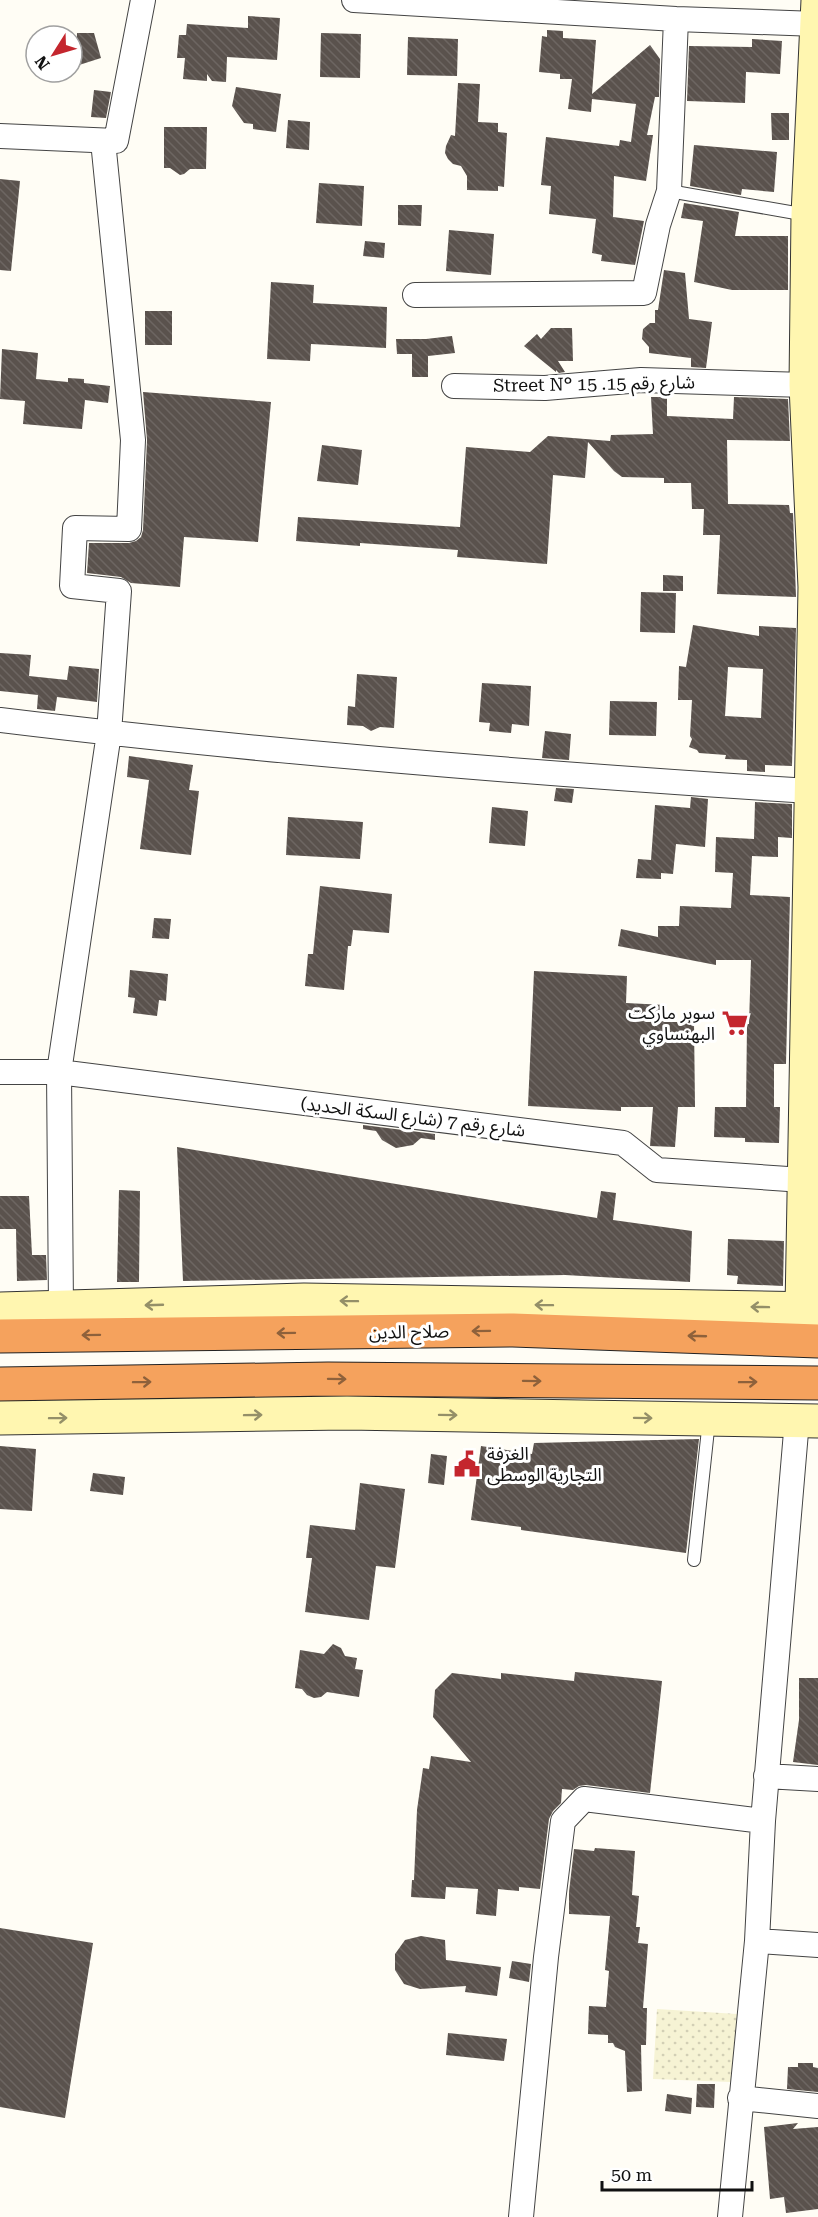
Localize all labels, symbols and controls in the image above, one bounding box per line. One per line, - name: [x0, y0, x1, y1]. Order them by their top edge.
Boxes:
- north arrow: [24, 24, 84, 84]
- text: N: [31, 52, 54, 73]
- street label: Street N° 15 .شارع رقم 15: [493, 371, 695, 400]
- place label: سوبر ماركت البهنساوي: [628, 1002, 715, 1047]
- supermarket icon: سوبر ماركت البهنساوي: [720, 1008, 750, 1038]
- street label: شارع رقم 7 (شارع السكة الحديد): [299, 1092, 527, 1145]
- one-way arrow: [339, 1295, 359, 1306]
- one-way arrow: [144, 1299, 164, 1310]
- one-way arrow: [534, 1299, 554, 1310]
- one-way arrow: [750, 1301, 770, 1313]
- street label: صلاح الدين: [369, 1320, 449, 1346]
- one-way arrow: [471, 1325, 491, 1337]
- one-way arrow: [276, 1327, 296, 1339]
- one-way arrow: [81, 1329, 101, 1341]
- one-way arrow: [687, 1330, 707, 1341]
- one-way arrow: [327, 1373, 347, 1385]
- one-way arrow: [522, 1375, 542, 1387]
- one-way arrow: [132, 1376, 152, 1388]
- one-way arrow: [738, 1376, 758, 1388]
- one-way arrow: [243, 1409, 263, 1421]
- one-way arrow: [438, 1409, 458, 1420]
- one-way arrow: [48, 1412, 68, 1424]
- one-way arrow: [633, 1412, 653, 1423]
- place label: الغرفة التجارية الوسطى: [487, 1443, 602, 1486]
- public building icon: الغرفة التجارية الوسطى: [452, 1449, 482, 1479]
- scale bar: [602, 2154, 752, 2192]
- text: 50 m: [611, 2164, 652, 2185]

